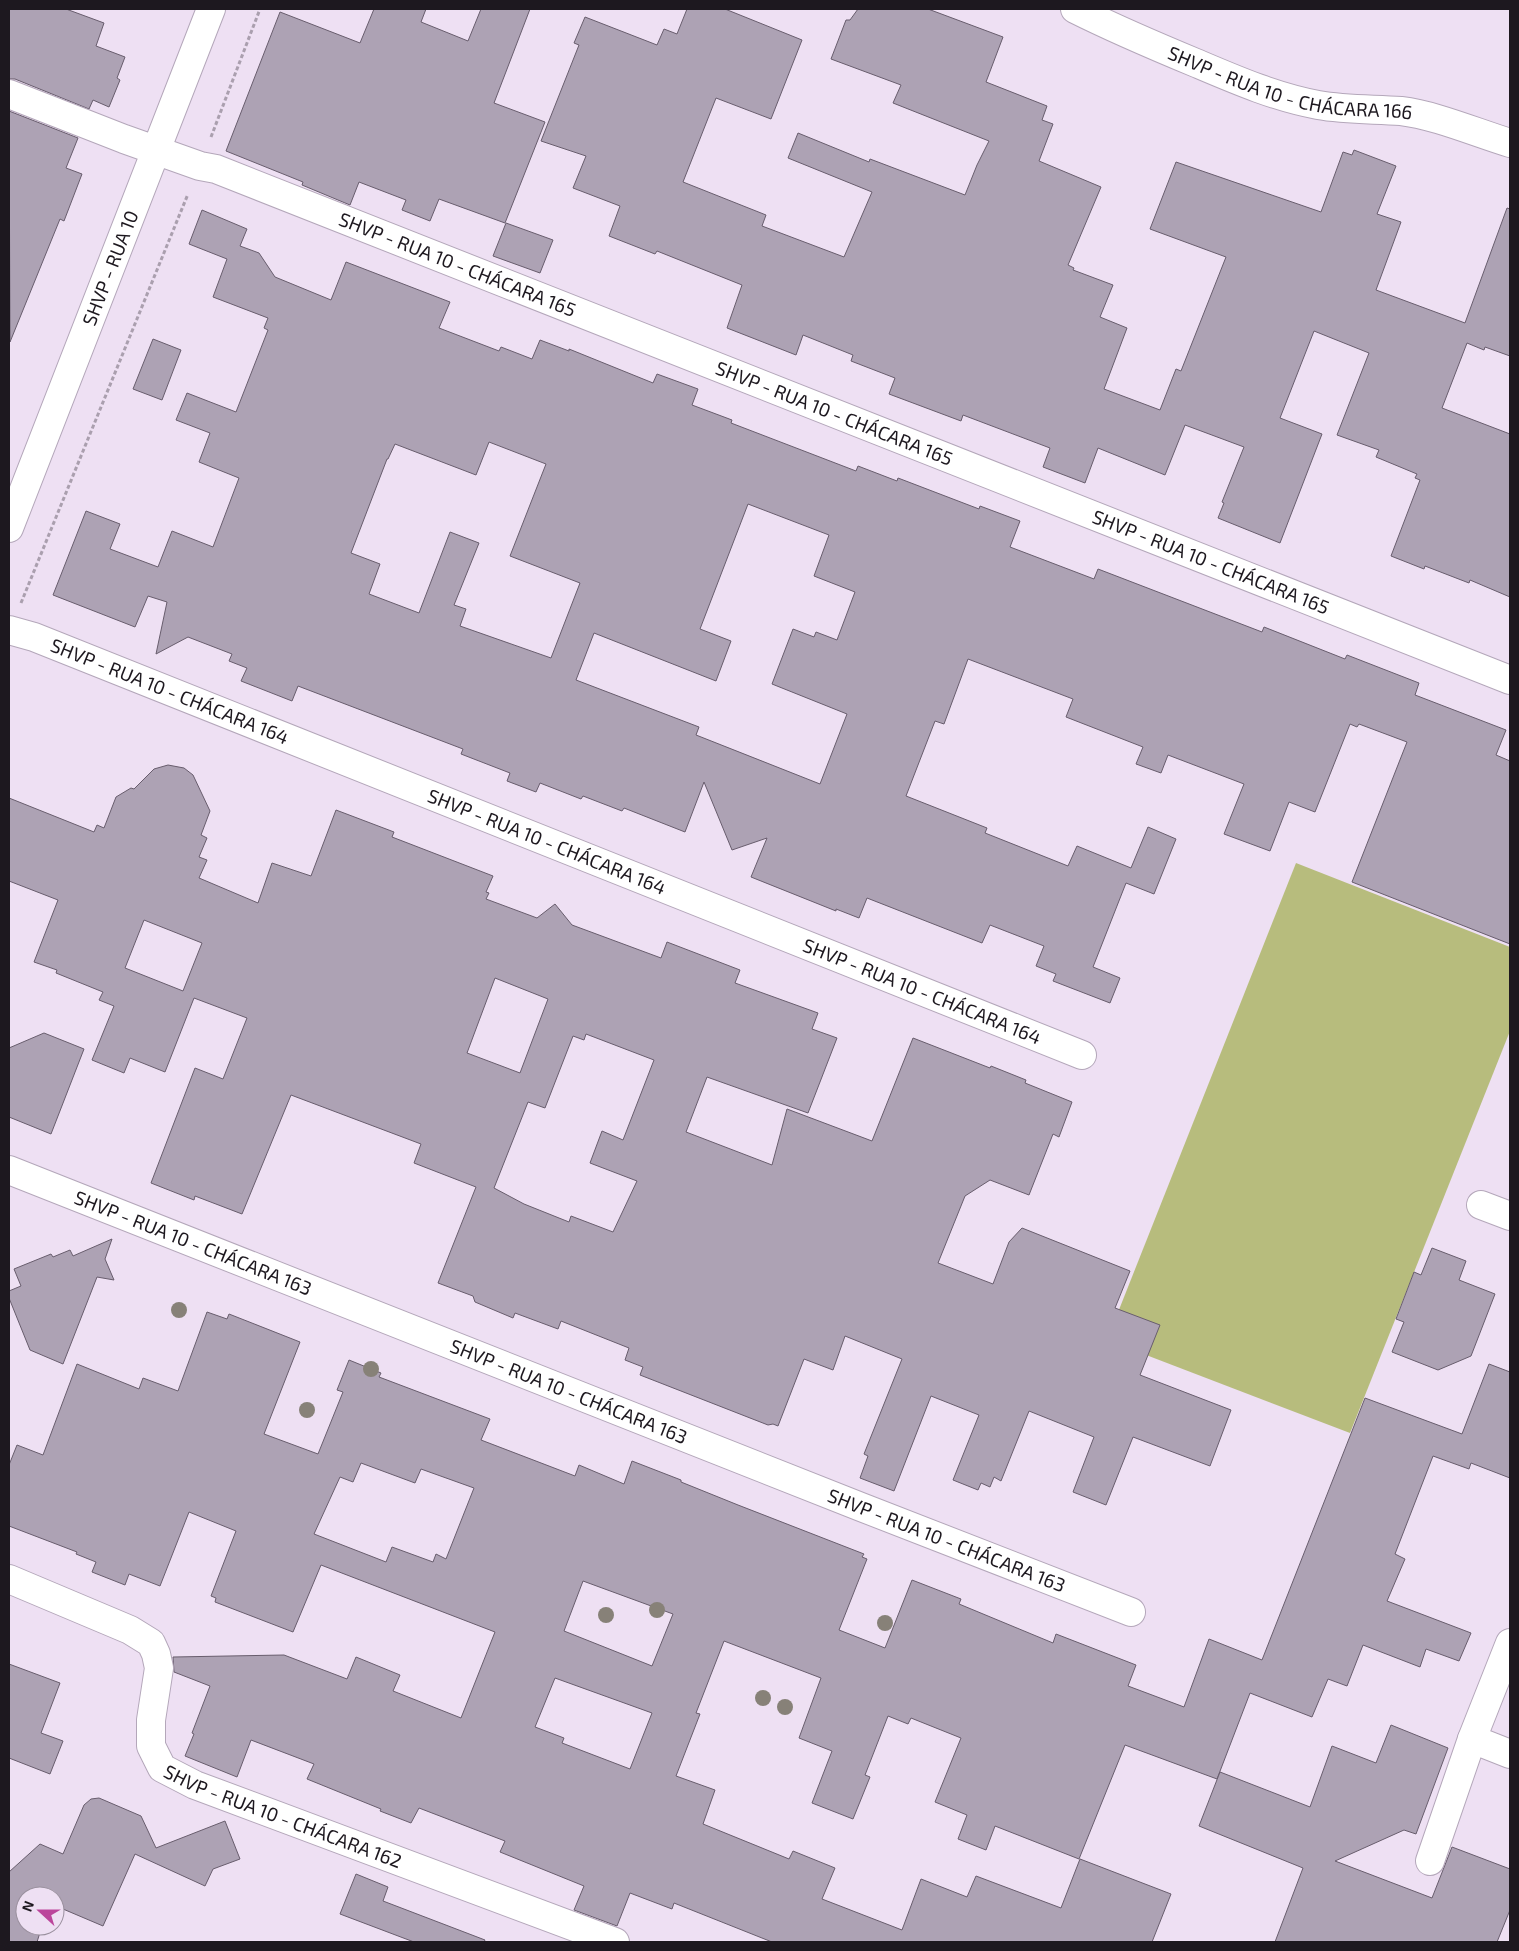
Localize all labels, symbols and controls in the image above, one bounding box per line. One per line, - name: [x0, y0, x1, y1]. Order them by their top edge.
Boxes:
- street label: SHVP - RUA 10 - CHÁCARA 166: [1165, 41, 1414, 124]
- street label: SHVP - RUA 10: [77, 207, 143, 329]
- street label: SHVP - RUA 10 - CHÁCARA 165: [336, 207, 579, 321]
- street label: SHVP - RUA 10 - CHÁCARA 165: [712, 356, 956, 470]
- street label: SHVP - RUA 10 - CHÁCARA 165: [1089, 504, 1333, 619]
- street label: SHVP - RUA 10 - CHÁCARA 164: [47, 633, 292, 748]
- street label: SHVP - RUA 10 - CHÁCARA 164: [425, 783, 669, 899]
- street label: SHVP - RUA 10 - CHÁCARA 164: [800, 933, 1045, 1049]
- street label: SHVP - RUA 10 - CHÁCARA 163: [71, 1185, 315, 1300]
- street label: SHVP - RUA 10 - CHÁCARA 163: [447, 1334, 691, 1448]
- street label: SHVP - RUA 10 - CHÁCARA 163: [825, 1483, 1069, 1596]
- street label: SHVP - RUA 10 - CHÁCARA 162: [160, 1759, 405, 1872]
- north arrow: [15, 1886, 65, 1936]
- text: N: [18, 1898, 37, 1914]

